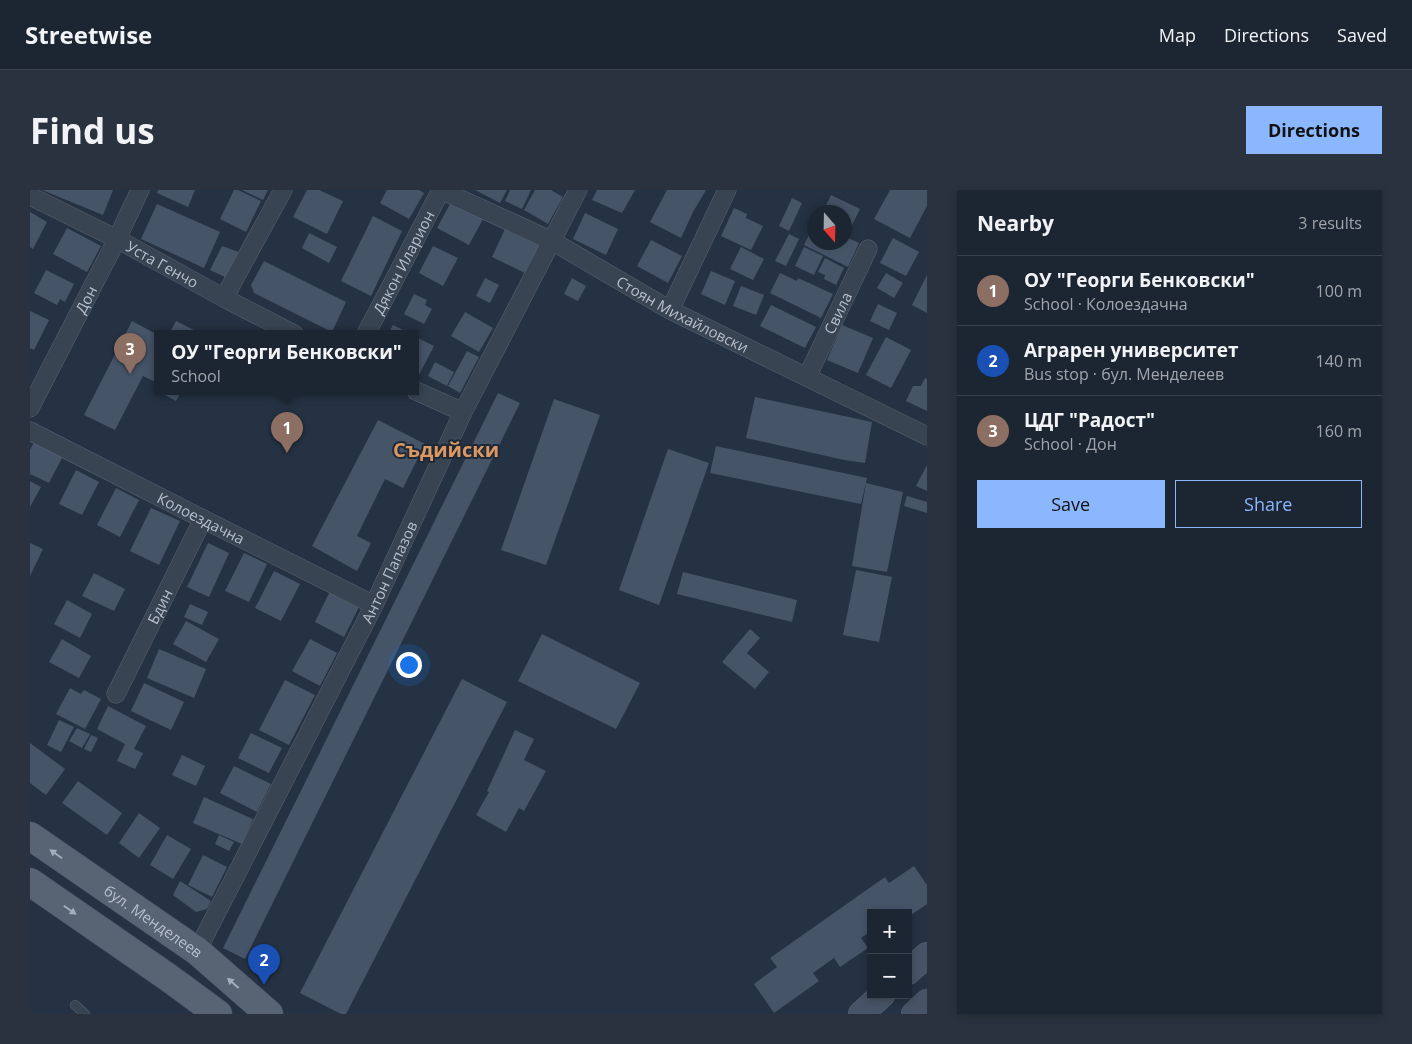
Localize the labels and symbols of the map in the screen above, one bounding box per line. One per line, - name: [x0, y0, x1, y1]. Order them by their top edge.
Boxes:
- north arrow: [807, 205, 852, 250]
- street label: Дякон Иларион: [368, 207, 439, 317]
- street label: Уста Генчо: [123, 236, 202, 292]
- street label: Стоян Михайловски: [613, 271, 752, 357]
- street label: Дон: [70, 282, 101, 317]
- street label: Свила: [819, 288, 856, 337]
- pin: 3: [114, 333, 146, 374]
- pin: 1: [271, 412, 303, 453]
- district label: Съдийски: [393, 436, 499, 463]
- street label: Колоездачна: [154, 488, 248, 548]
- street label: Антон Папазов: [357, 518, 421, 626]
- street label: Бдин: [142, 585, 177, 627]
- your location: [396, 652, 422, 678]
- one-way arrow: [49, 849, 63, 859]
- street label: бул. Менделеев: [100, 880, 207, 962]
- one-way arrow: [63, 905, 77, 915]
- pin: 2: [248, 944, 280, 985]
- one-way arrow: [227, 977, 240, 988]

